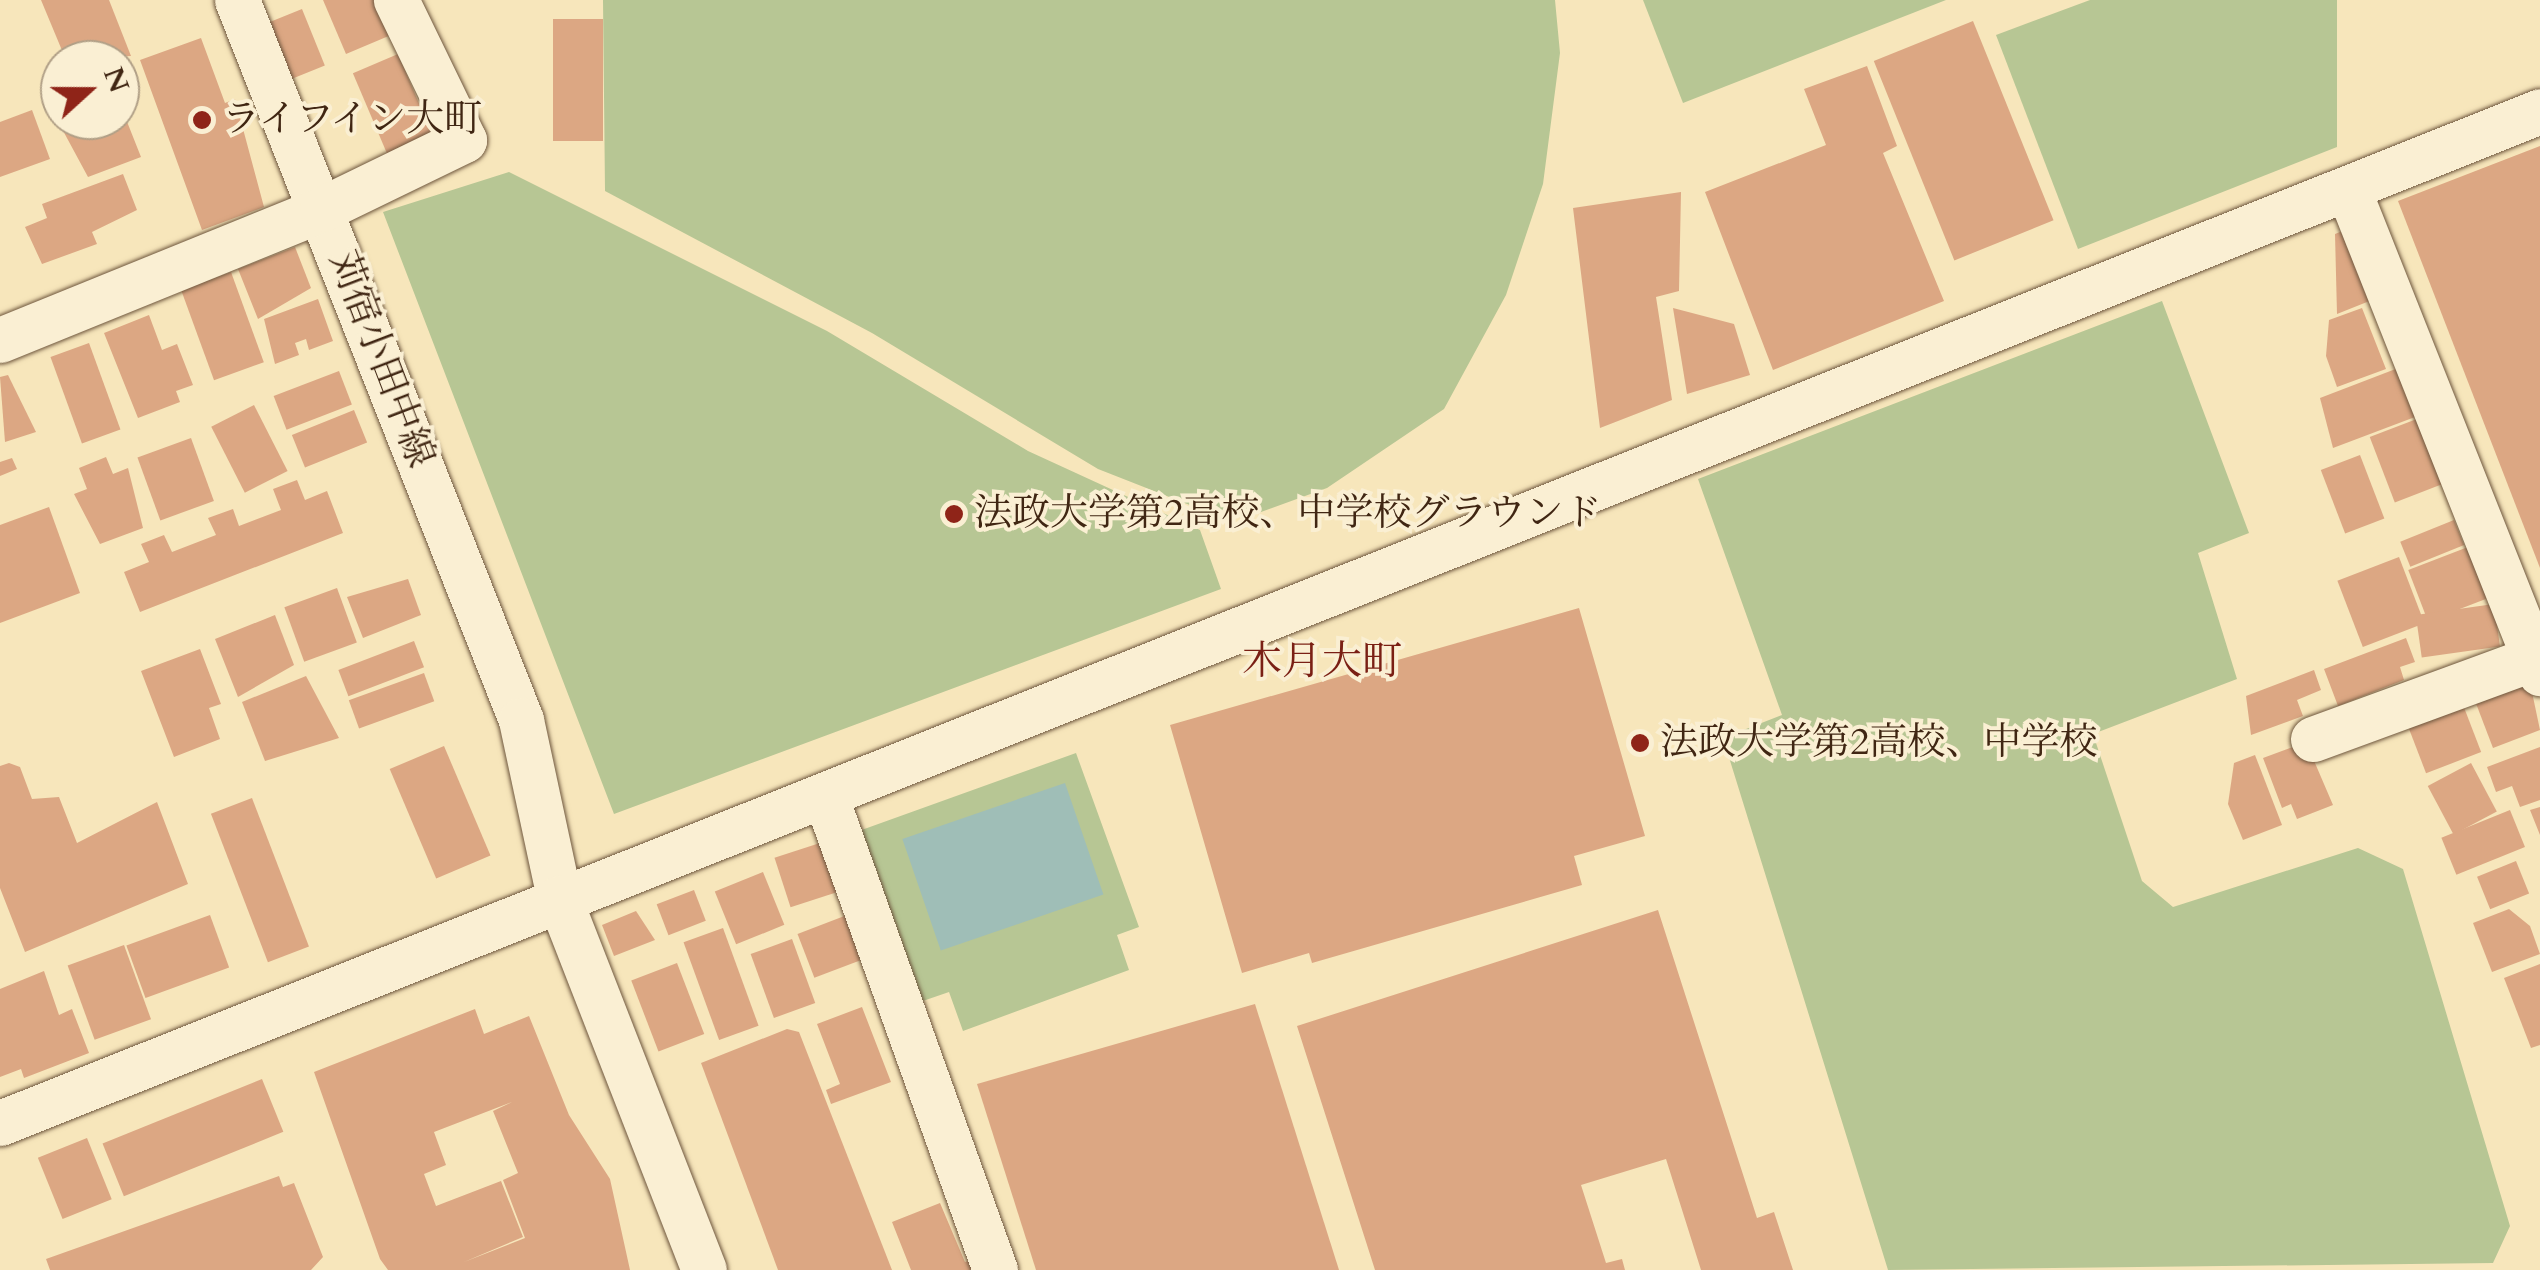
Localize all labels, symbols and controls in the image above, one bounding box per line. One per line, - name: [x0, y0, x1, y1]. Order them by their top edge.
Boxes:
- north arrow: [40, 40, 140, 140]
- text: N: [94, 62, 138, 98]
- place label: ライフイン大町: [222, 97, 488, 143]
- marker: ライフイン大町: [191, 109, 213, 131]
- street label: 苅宿小田中線: [319, 244, 443, 474]
- place label: 法政大学第2高校、中学校グラウンド: [974, 491, 1601, 537]
- marker: 法政大学第2高校、中学校グラウンド: [943, 503, 965, 525]
- district label: 木月大町: [1242, 638, 1402, 686]
- place label: 法政大学第2高校、中学校: [1660, 720, 2097, 766]
- marker: 法政大学第2高校、中学校: [1629, 732, 1651, 754]

